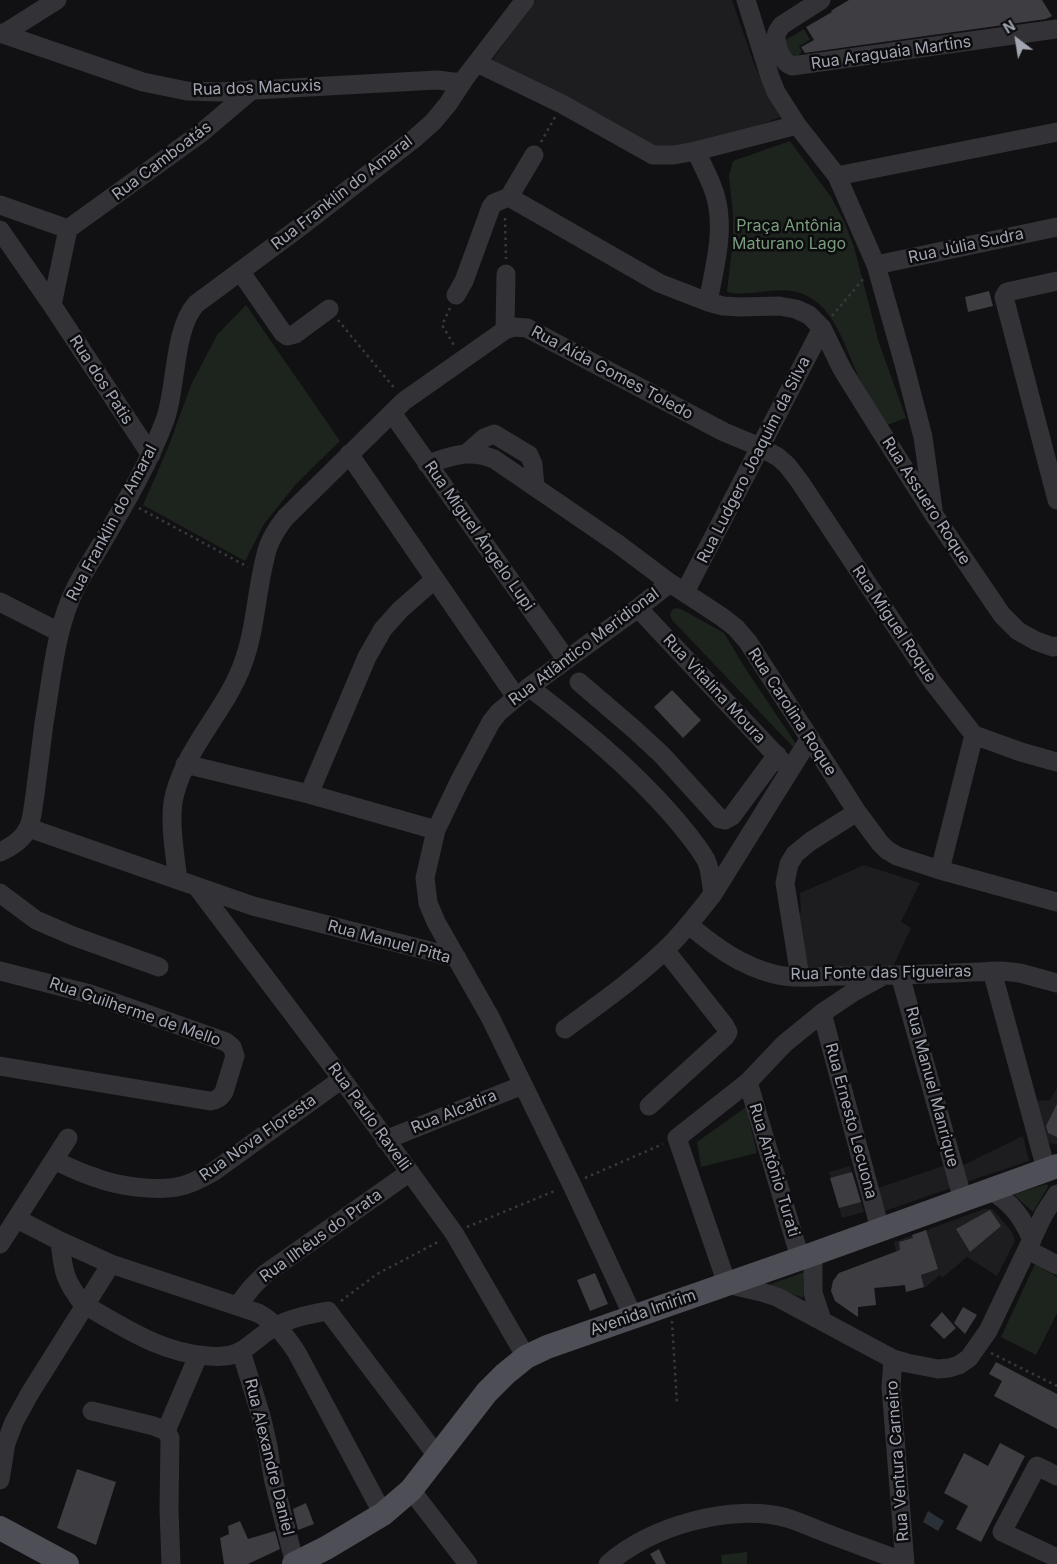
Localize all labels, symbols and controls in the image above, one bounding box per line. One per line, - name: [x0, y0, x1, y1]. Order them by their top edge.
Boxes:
- north arrow: [992, 15, 1042, 65]
- text: N: [1000, 17, 1018, 37]
- street label: Rua Araguaia Martins: [810, 32, 972, 74]
- street label: Rua dos Macuxis: [192, 76, 322, 100]
- street label: Rua Camboatás: [109, 117, 215, 205]
- street label: Rua Franklin do Amaral: [268, 132, 416, 254]
- park label: Praça Antônia Maturano Lago: [732, 216, 846, 254]
- street label: Rua Júlia Sudra: [906, 224, 1026, 268]
- street label: Rua Aída Gomes Toledo: [528, 322, 696, 424]
- street label: Rua dos Patis: [65, 332, 137, 428]
- street label: Rua Ludgero Joaquim da Silva: [693, 353, 815, 567]
- street label: Rua Assuero Roque: [878, 434, 974, 568]
- street label: Rua Franklin do Amaral: [63, 442, 161, 604]
- street label: Rua Miguel Ângelo Lupi: [420, 457, 538, 615]
- street label: Rua Miguel Roque: [848, 562, 940, 686]
- street label: Rua Atlântico Meridional: [505, 584, 663, 710]
- street label: Rua Vitalina Moura: [659, 631, 769, 747]
- street label: Rua Carolina Roque: [744, 645, 840, 779]
- street label: Rua Manuel Pitta: [325, 916, 453, 968]
- street label: Rua Fonte das Figueiras: [790, 962, 972, 984]
- street label: Rua Guilherme de Mello: [47, 974, 223, 1050]
- street label: Rua Manuel Manrique: [901, 1005, 963, 1169]
- street label: Rua Ernesto Lecuona: [821, 1041, 881, 1201]
- street label: Rua Paulo Ravelli: [323, 1059, 415, 1175]
- street label: Rua Alcatira: [408, 1086, 500, 1138]
- street label: Rua Nova Floresta: [196, 1091, 320, 1185]
- street label: Rua Antônio Turati: [745, 1101, 803, 1239]
- street label: Rua Ilhéus do Prata: [256, 1185, 386, 1287]
- street label: Avenida Imirim: [587, 1286, 699, 1340]
- street label: Rua Alexandre Daniel: [240, 1377, 298, 1537]
- street label: Rua Ventura Carneiro: [883, 1380, 913, 1542]

